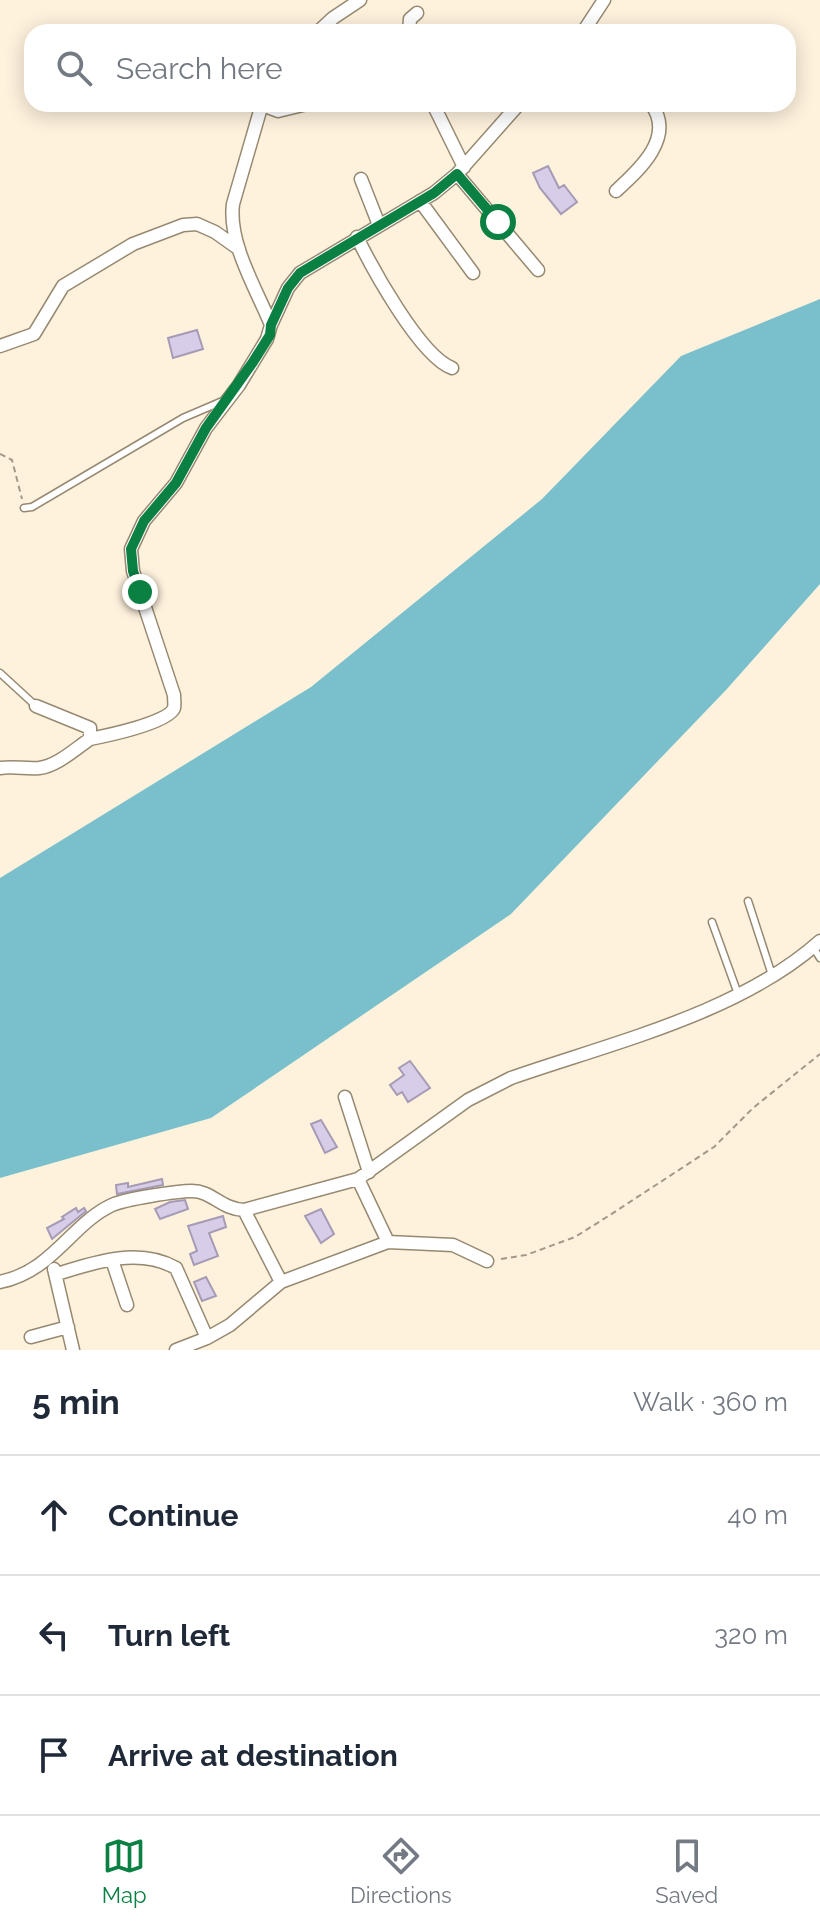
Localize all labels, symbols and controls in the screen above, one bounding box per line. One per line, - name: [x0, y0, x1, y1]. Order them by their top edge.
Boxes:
- search box: [24, 24, 796, 112]
- icon: search: [52, 46, 96, 90]
- text: Search here: [116, 51, 283, 86]
- route start: [480, 204, 516, 240]
- route end: [122, 574, 158, 610]
- text: 5 min: [32, 1382, 120, 1422]
- text: Walk · 360 m: [633, 1387, 788, 1417]
- icon: ahead: [32, 1493, 76, 1537]
- text: Continue: [108, 1498, 239, 1533]
- text: 40 m: [727, 1500, 788, 1530]
- icon: left: [32, 1613, 76, 1657]
- text: Turn left: [108, 1618, 230, 1653]
- text: 320 m: [714, 1620, 788, 1650]
- icon: arrive: [32, 1733, 76, 1777]
- text: Arrive at destination: [108, 1738, 398, 1773]
- tab: Map: [102, 1834, 147, 1908]
- tab: Directions: [350, 1834, 452, 1908]
- tab: Saved: [655, 1834, 718, 1908]

